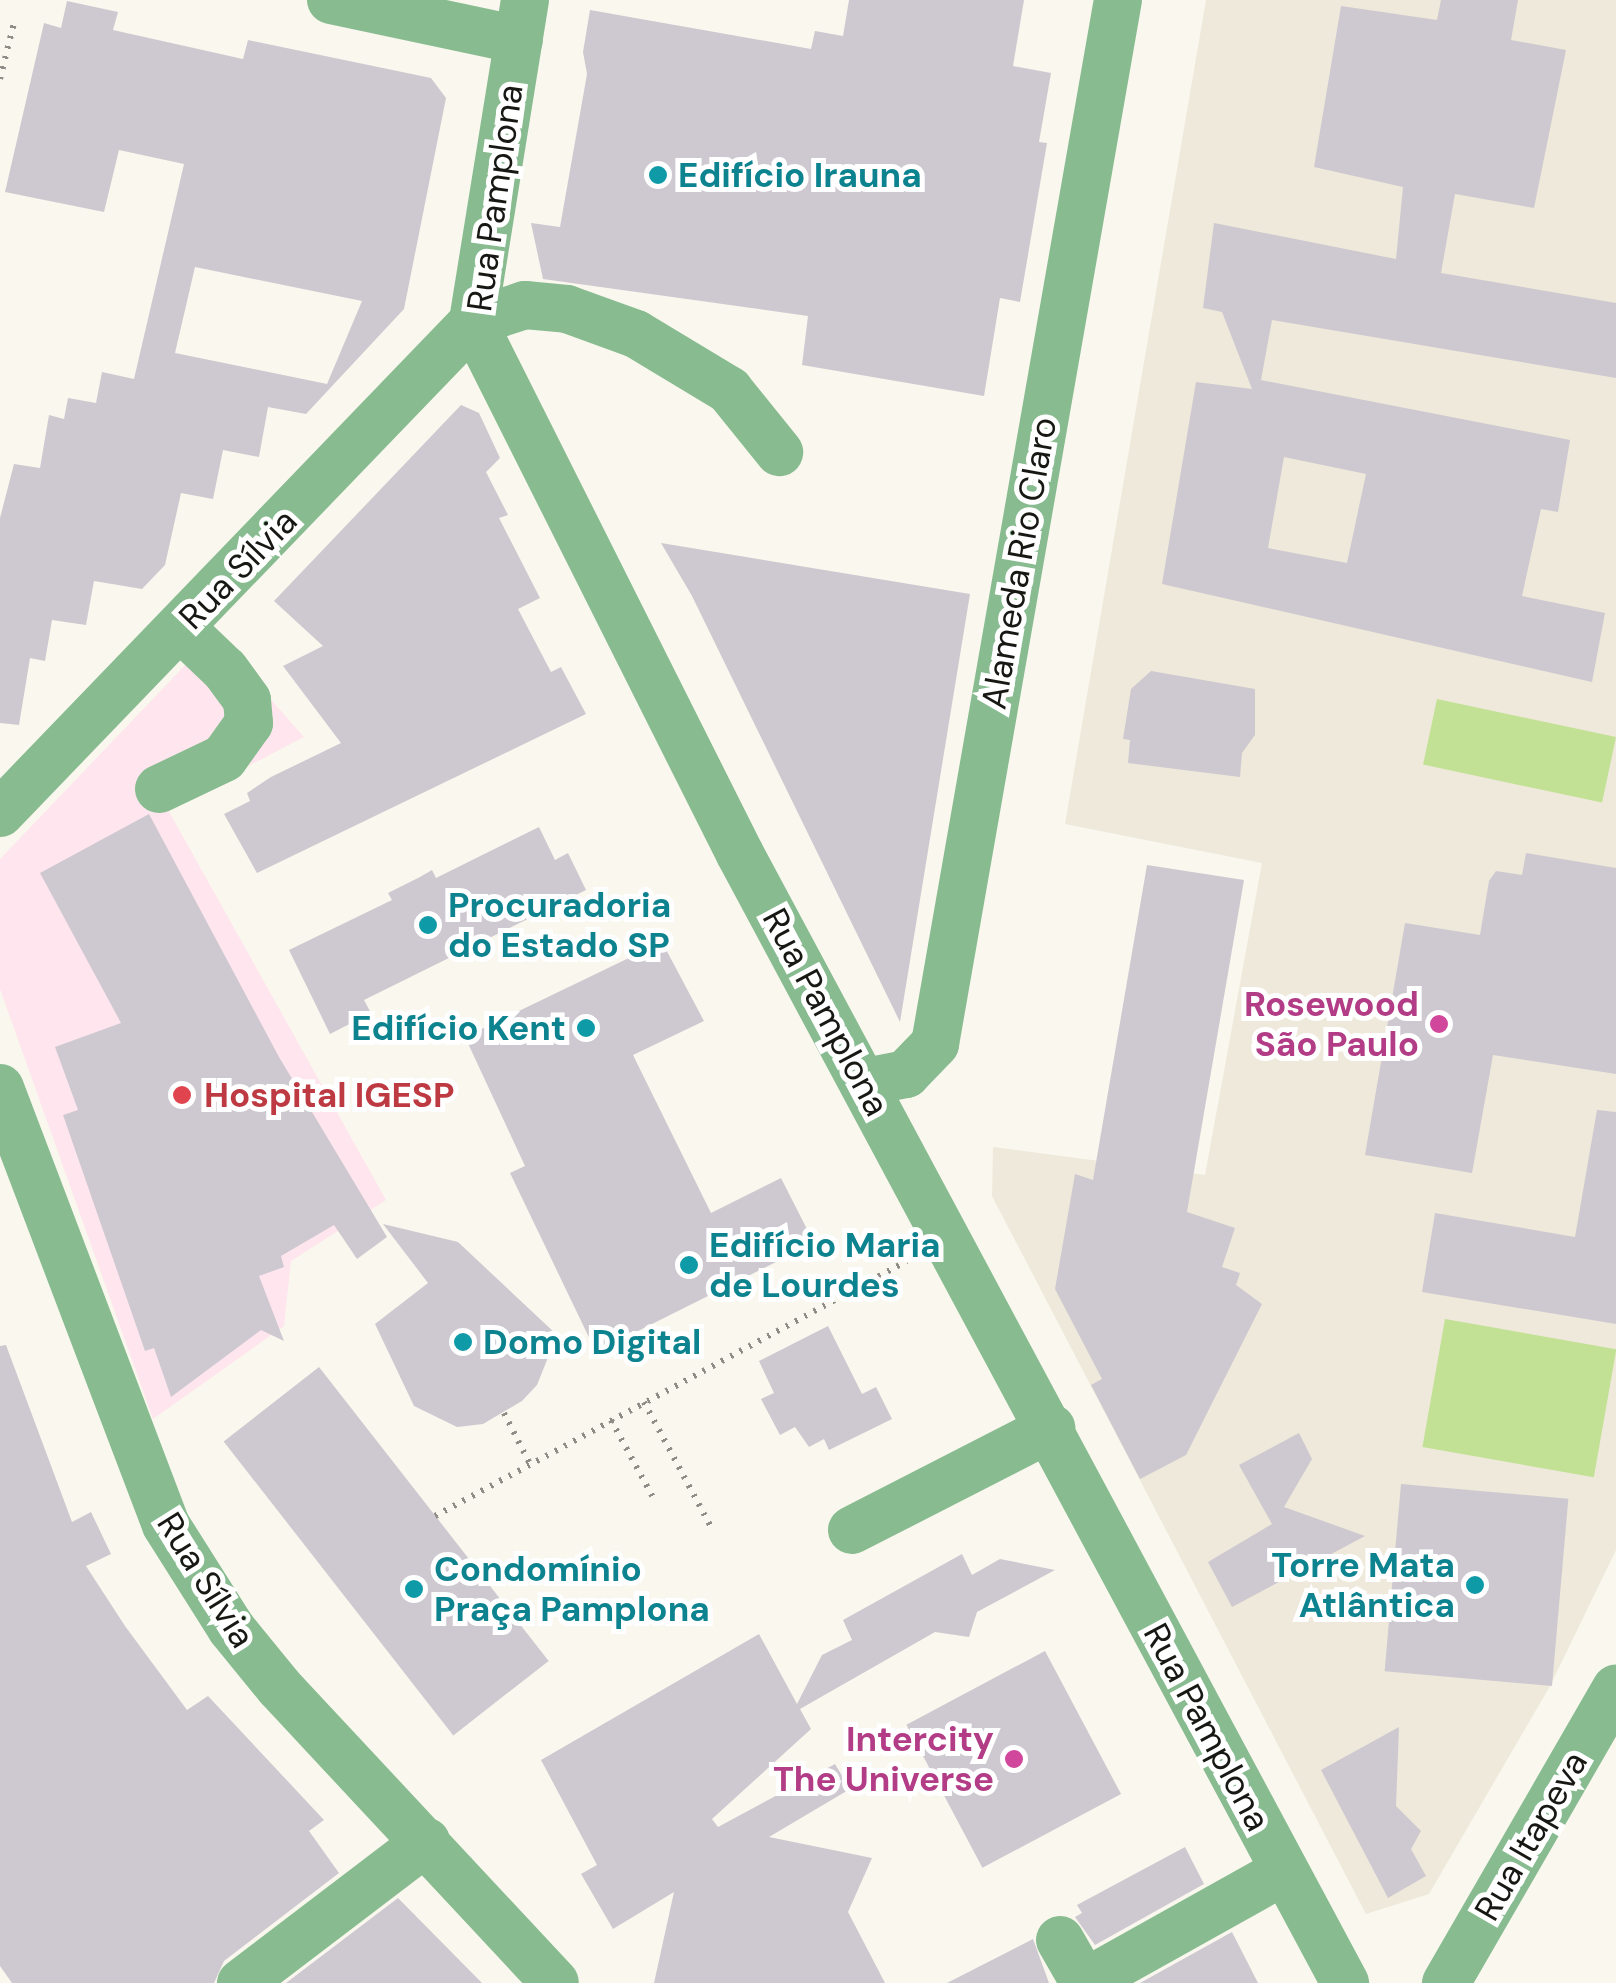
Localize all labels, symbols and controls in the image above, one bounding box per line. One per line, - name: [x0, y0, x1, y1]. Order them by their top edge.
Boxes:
- street label: Rua Pamplona: [458, 82, 532, 314]
- place label: Edifício Irauna: [678, 154, 922, 196]
- marker: Edifício Irauna: [647, 164, 669, 186]
- street label: Alameda Rio Claro: [973, 414, 1065, 712]
- street label: Rua Sílvia: [170, 500, 306, 638]
- place label: Procuradoria do Estado SP: [448, 884, 671, 966]
- street label: Rua Pamplona: [754, 901, 898, 1123]
- marker: Procuradoria do Estado SP: [417, 914, 439, 936]
- place label: Rosewood São Paulo: [1244, 983, 1419, 1065]
- place label: Edifício Kent: [351, 1007, 566, 1049]
- marker: Rosewood São Paulo: [1428, 1013, 1450, 1035]
- marker: Edifício Kent: [575, 1017, 597, 1039]
- place label: Hospital IGESP: [204, 1074, 454, 1116]
- marker: Hospital IGESP: [169, 1082, 195, 1108]
- place label: Edifício Maria de Lourdes: [709, 1224, 941, 1306]
- marker: Edifício Maria de Lourdes: [678, 1254, 700, 1276]
- place label: Domo Digital: [483, 1321, 701, 1363]
- marker: Domo Digital: [452, 1331, 474, 1353]
- street label: Rua Sílvia: [148, 1505, 264, 1655]
- place label: Torre Mata Atlântica: [1271, 1544, 1455, 1626]
- place label: Condomínio Praça Pamplona: [434, 1548, 710, 1630]
- marker: Torre Mata Atlântica: [1464, 1574, 1486, 1596]
- marker: Condomínio Praça Pamplona: [403, 1578, 425, 1600]
- street label: Rua Pamplona: [1135, 1616, 1279, 1838]
- place label: Intercity The Universe: [773, 1718, 994, 1800]
- street label: Rua Itapeva: [1466, 1744, 1596, 1928]
- marker: Intercity The Universe: [1003, 1748, 1025, 1770]

